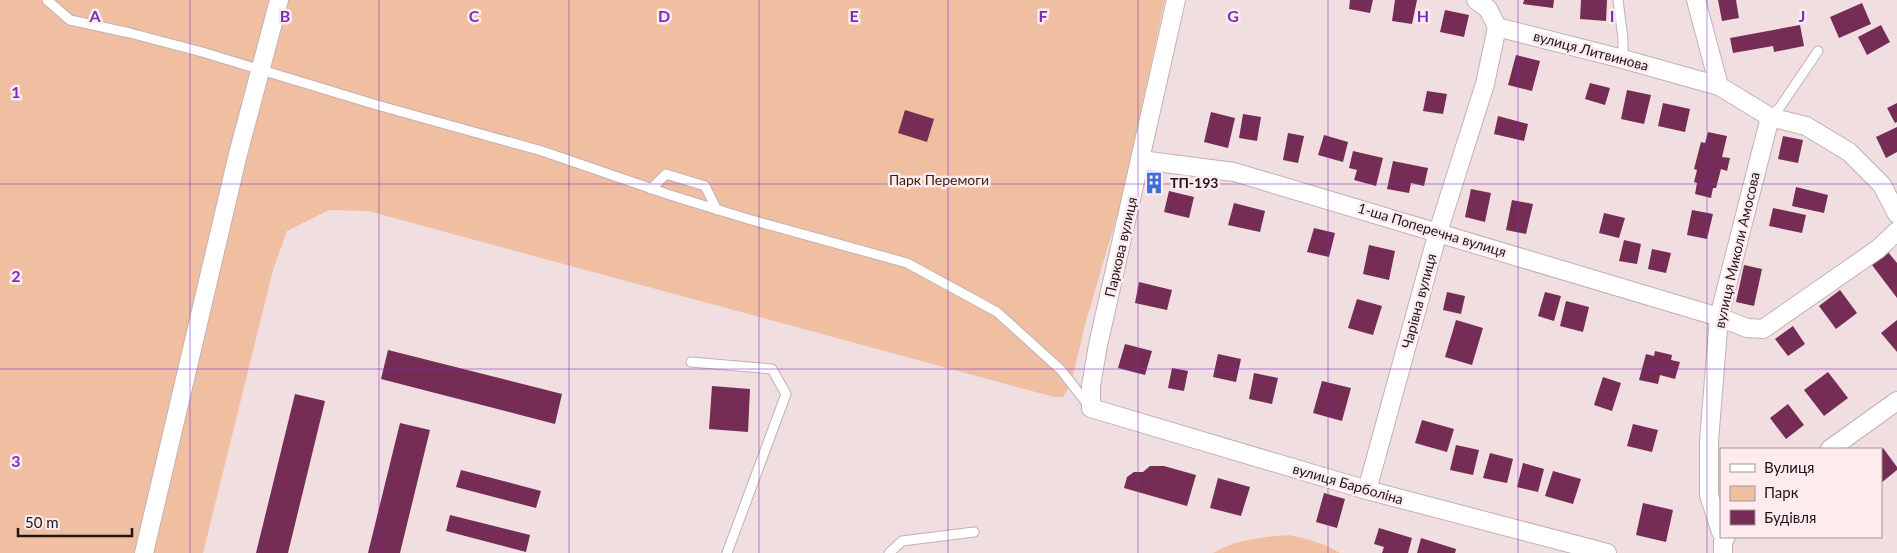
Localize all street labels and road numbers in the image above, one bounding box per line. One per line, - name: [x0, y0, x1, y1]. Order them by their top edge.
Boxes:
- street label: вулиця Литвинова: [1532, 27, 1651, 74]
- street label: вулиця Миколи Амосова: [1710, 170, 1763, 330]
- street label: Паркова вулиця: [1101, 195, 1140, 299]
- street label: 1-ша Поперечна вулиця: [1356, 199, 1508, 260]
- street label: Чарівна вулиця: [1398, 252, 1439, 350]
- street label: вулиця Барболіна: [1291, 460, 1405, 507]

